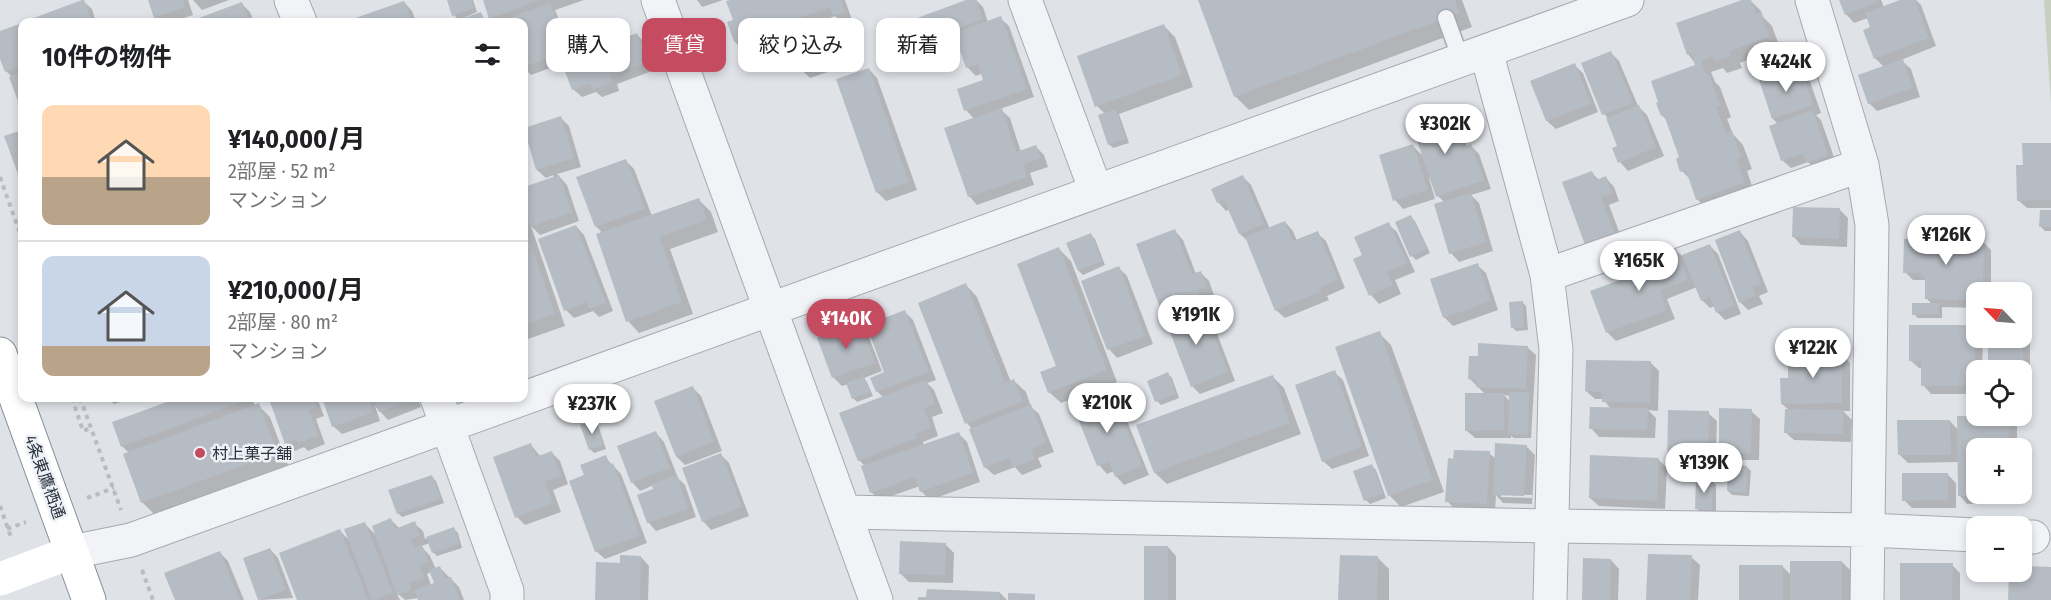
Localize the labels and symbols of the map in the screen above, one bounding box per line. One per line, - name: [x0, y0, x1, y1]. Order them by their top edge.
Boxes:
- pin: ¥424K: [1744, 42, 1828, 93]
- pin: ¥302K: [1403, 104, 1487, 155]
- pin: ¥126K: [1904, 215, 1988, 266]
- pin: ¥165K: [1597, 241, 1681, 292]
- north arrow: [1966, 282, 2032, 348]
- pin: ¥191K: [1154, 295, 1238, 346]
- pin: ¥140K: [804, 299, 888, 350]
- pin: ¥122K: [1771, 328, 1855, 379]
- pin: ¥210K: [1065, 383, 1149, 434]
- pin: ¥237K: [550, 384, 634, 435]
- street label: 4条東鷹栖通: [21, 433, 69, 521]
- pin: ¥139K: [1662, 443, 1746, 494]
- place label: 村上菓子舗: [212, 444, 292, 463]
- marker: 村上菓子舗: [193, 446, 207, 460]

